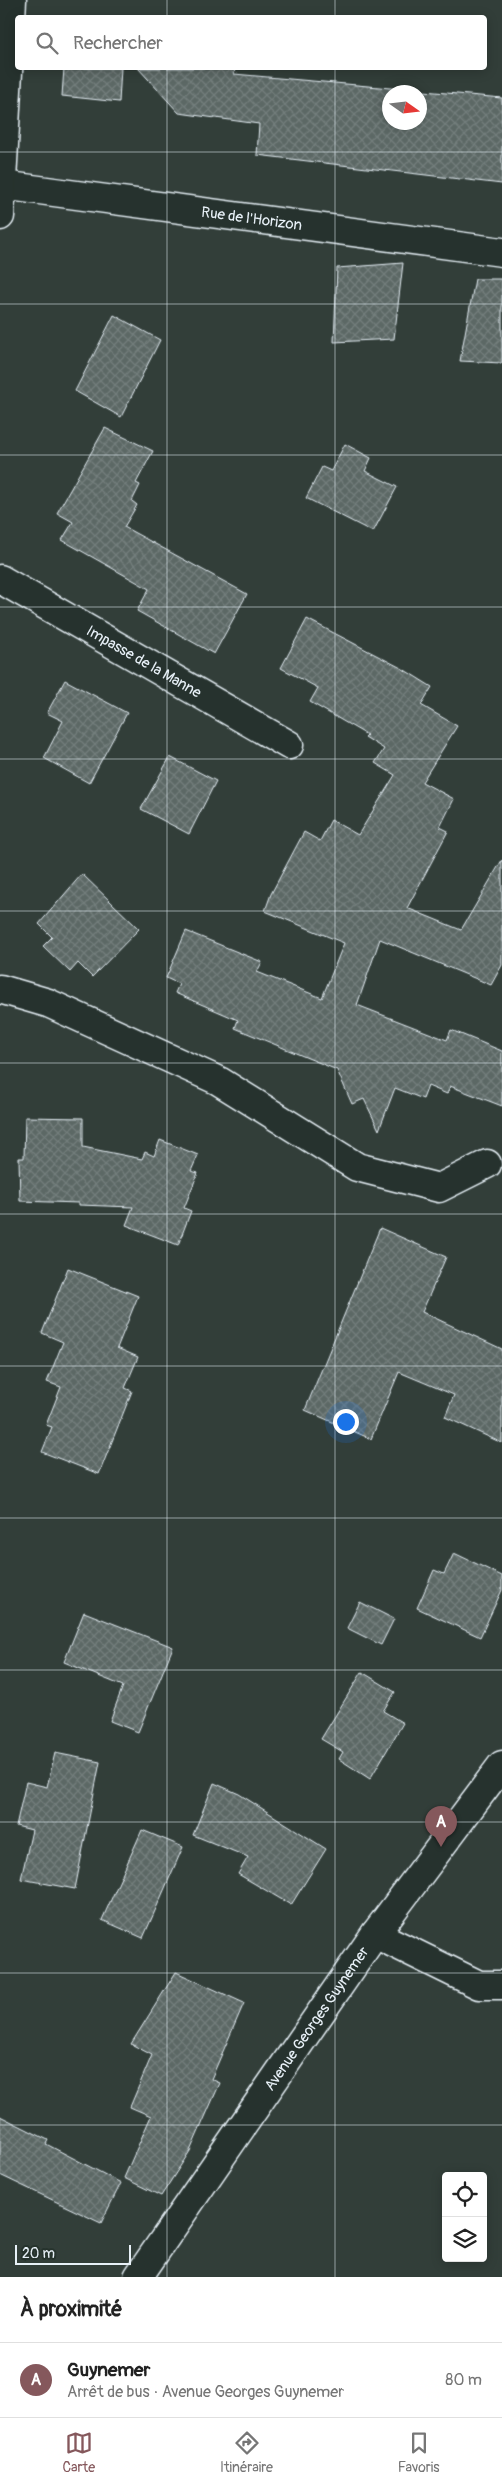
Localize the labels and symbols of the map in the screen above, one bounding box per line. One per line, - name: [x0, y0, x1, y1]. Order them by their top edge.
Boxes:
- north arrow: [382, 85, 427, 130]
- street label: Rue de l'Horizon: [200, 203, 303, 235]
- street label: Impasse de la Manne: [83, 622, 205, 703]
- your location: [333, 1409, 359, 1435]
- pin: A: [425, 1806, 457, 1847]
- street label: Avenue Georges Guynemer: [261, 1943, 374, 2095]
- scale bar: [15, 2242, 131, 2265]

